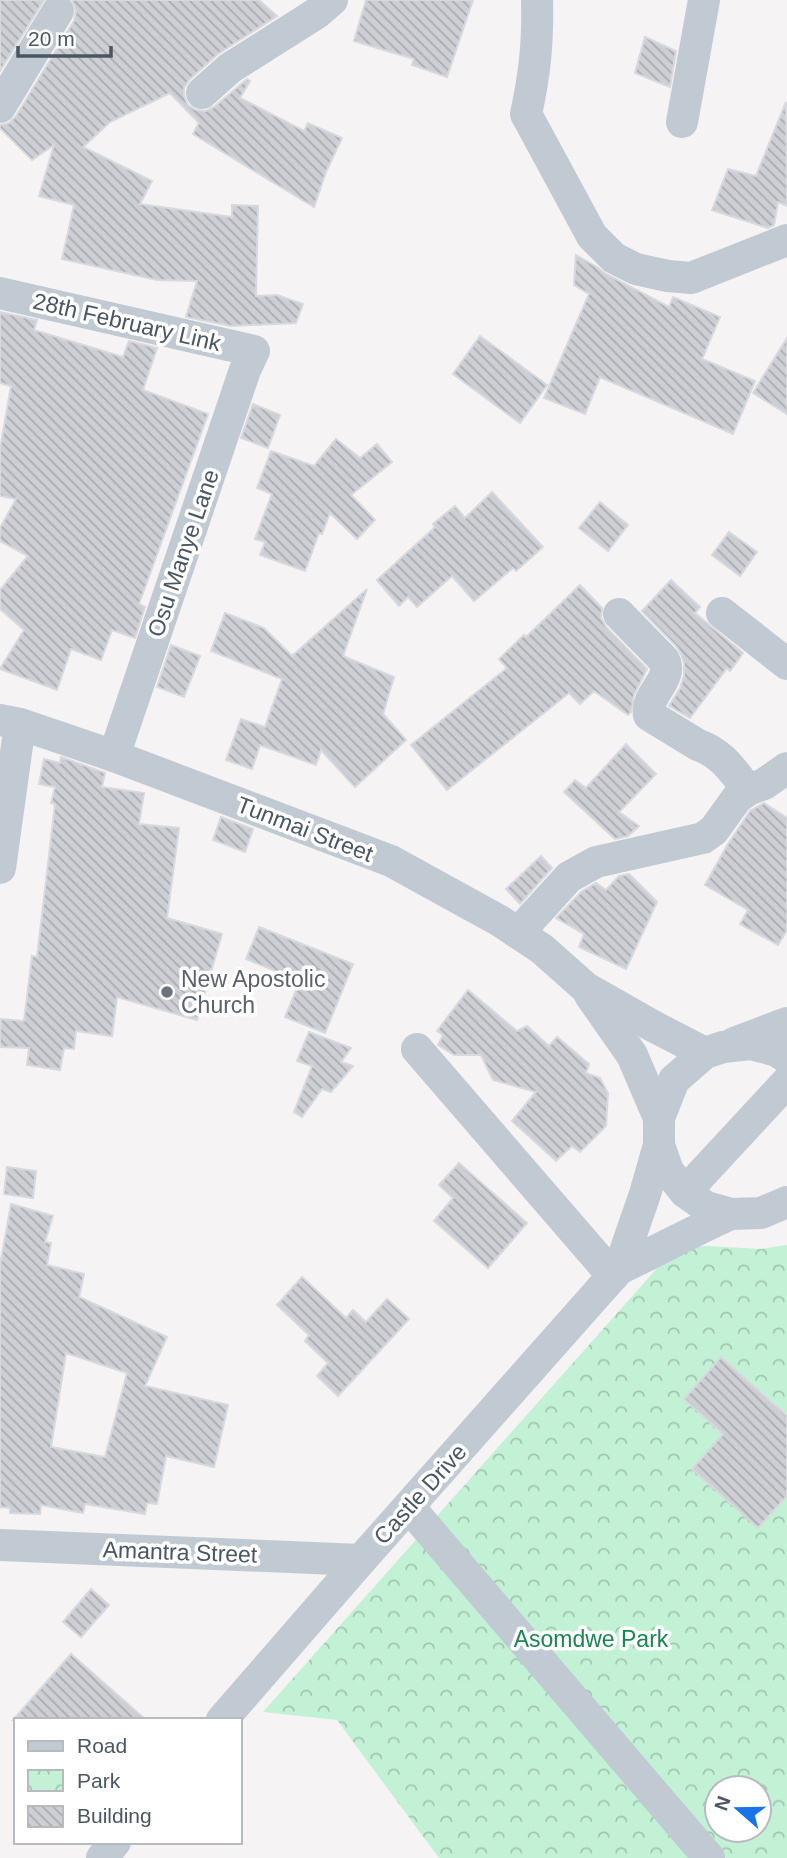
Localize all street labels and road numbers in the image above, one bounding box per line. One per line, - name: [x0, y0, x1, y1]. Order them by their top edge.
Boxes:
- street label: 28th February Link: [31, 288, 224, 356]
- street label: Osu Manye Lane: [142, 466, 224, 640]
- street label: Tunmai Street: [233, 791, 377, 867]
- street label: Castle Drive: [368, 1439, 472, 1549]
- street label: Amantra Street: [102, 1536, 258, 1568]

